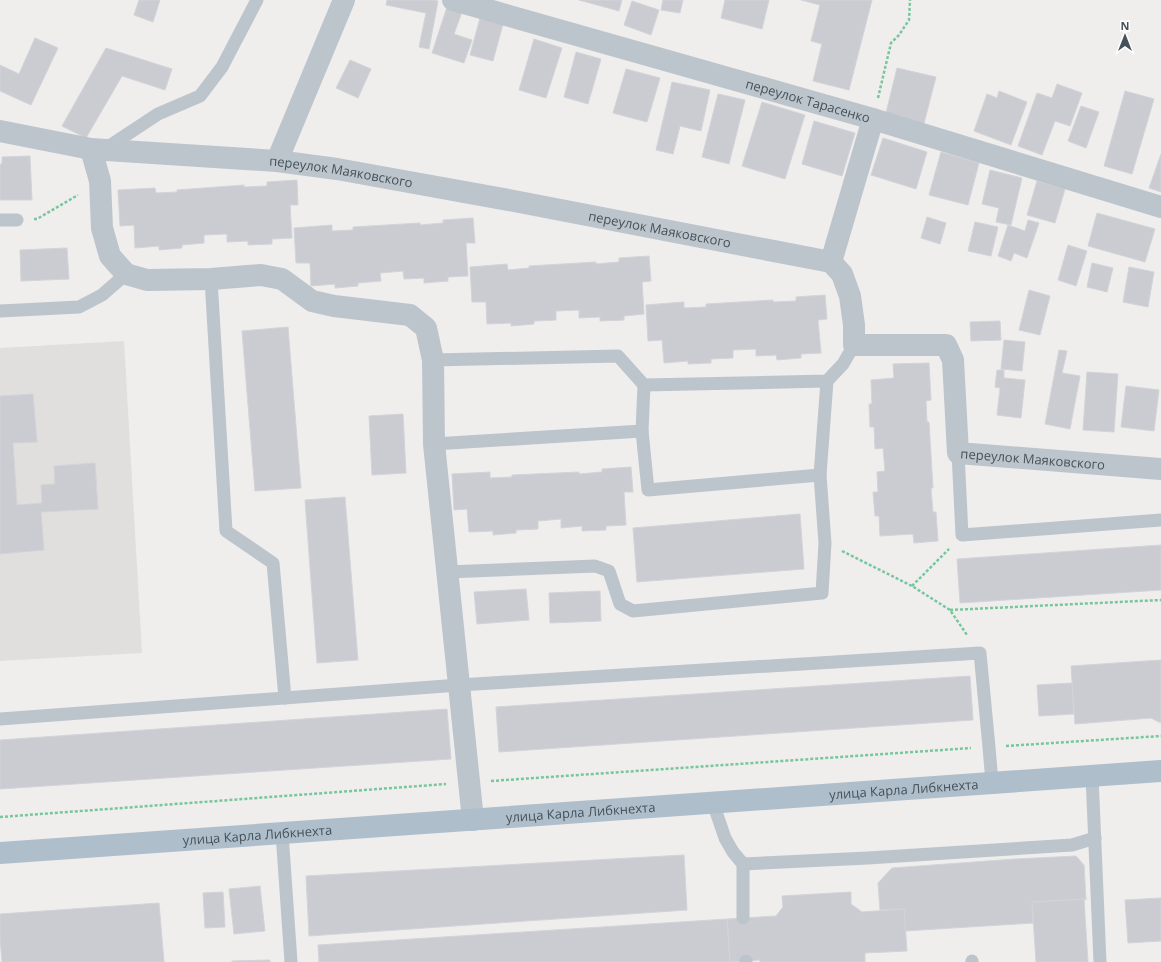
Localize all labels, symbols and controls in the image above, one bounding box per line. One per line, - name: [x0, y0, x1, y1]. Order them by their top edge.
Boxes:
- north arrow: [1105, 16, 1145, 56]
- text: N: [1121, 18, 1129, 33]
- street label: переулок Тарасенко: [744, 74, 872, 127]
- street label: переулок Маяковского: [269, 152, 414, 192]
- street label: переулок Маяковского: [587, 207, 733, 252]
- street label: переулок Маяковского: [960, 444, 1106, 474]
- street label: улица Карла Либкнехта: [828, 775, 979, 803]
- street label: улица Карла Либкнехта: [505, 798, 656, 826]
- street label: улица Карла Либкнехта: [182, 821, 333, 849]

